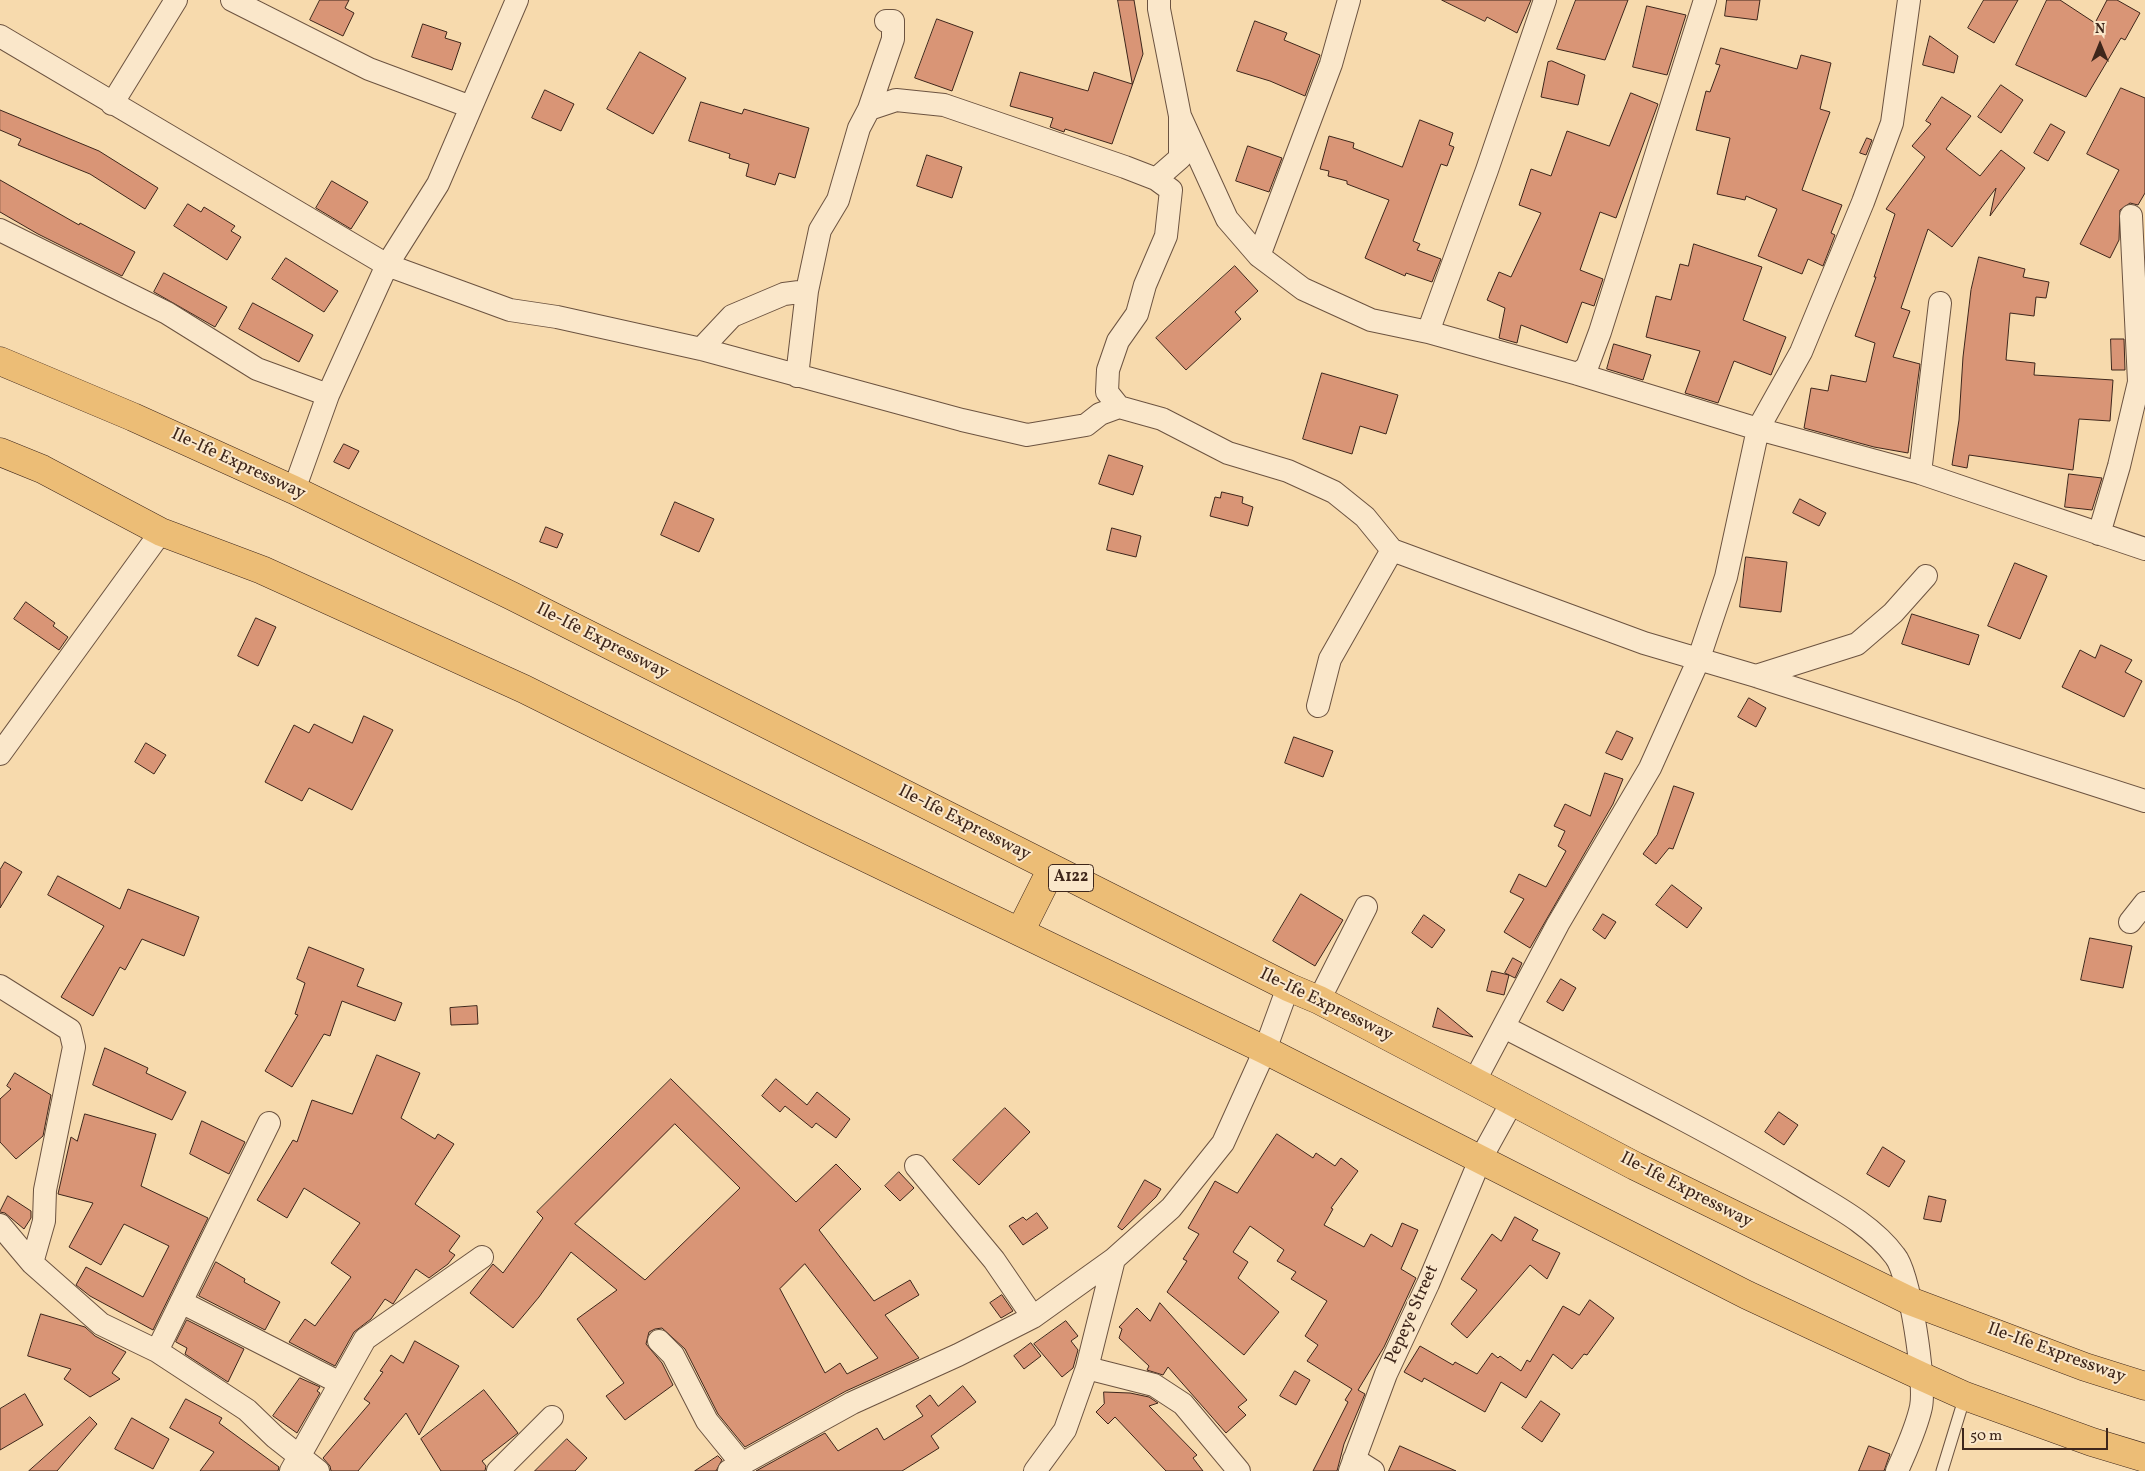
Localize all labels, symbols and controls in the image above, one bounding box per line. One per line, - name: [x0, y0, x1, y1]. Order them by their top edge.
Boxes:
- north arrow: [2075, 20, 2125, 70]
- text: N: [2095, 20, 2105, 39]
- street label: Ile-Ife Expressway: [167, 424, 309, 506]
- street label: Ile-Ife Expressway: [532, 599, 672, 685]
- street label: Ile-Ife Expressway: [894, 781, 1034, 867]
- road number: A122: [1048, 864, 1094, 891]
- street label: Ile-Ife Expressway: [1256, 964, 1396, 1048]
- street label: Ile-Ife Expressway: [1616, 1148, 1756, 1234]
- street label: Pepeye Street: [1382, 1262, 1444, 1368]
- street label: Ile-Ife Expressway: [1984, 1319, 2128, 1389]
- scale bar: [1965, 1418, 2111, 1450]
- text: 50 m: [1970, 1426, 2002, 1447]

